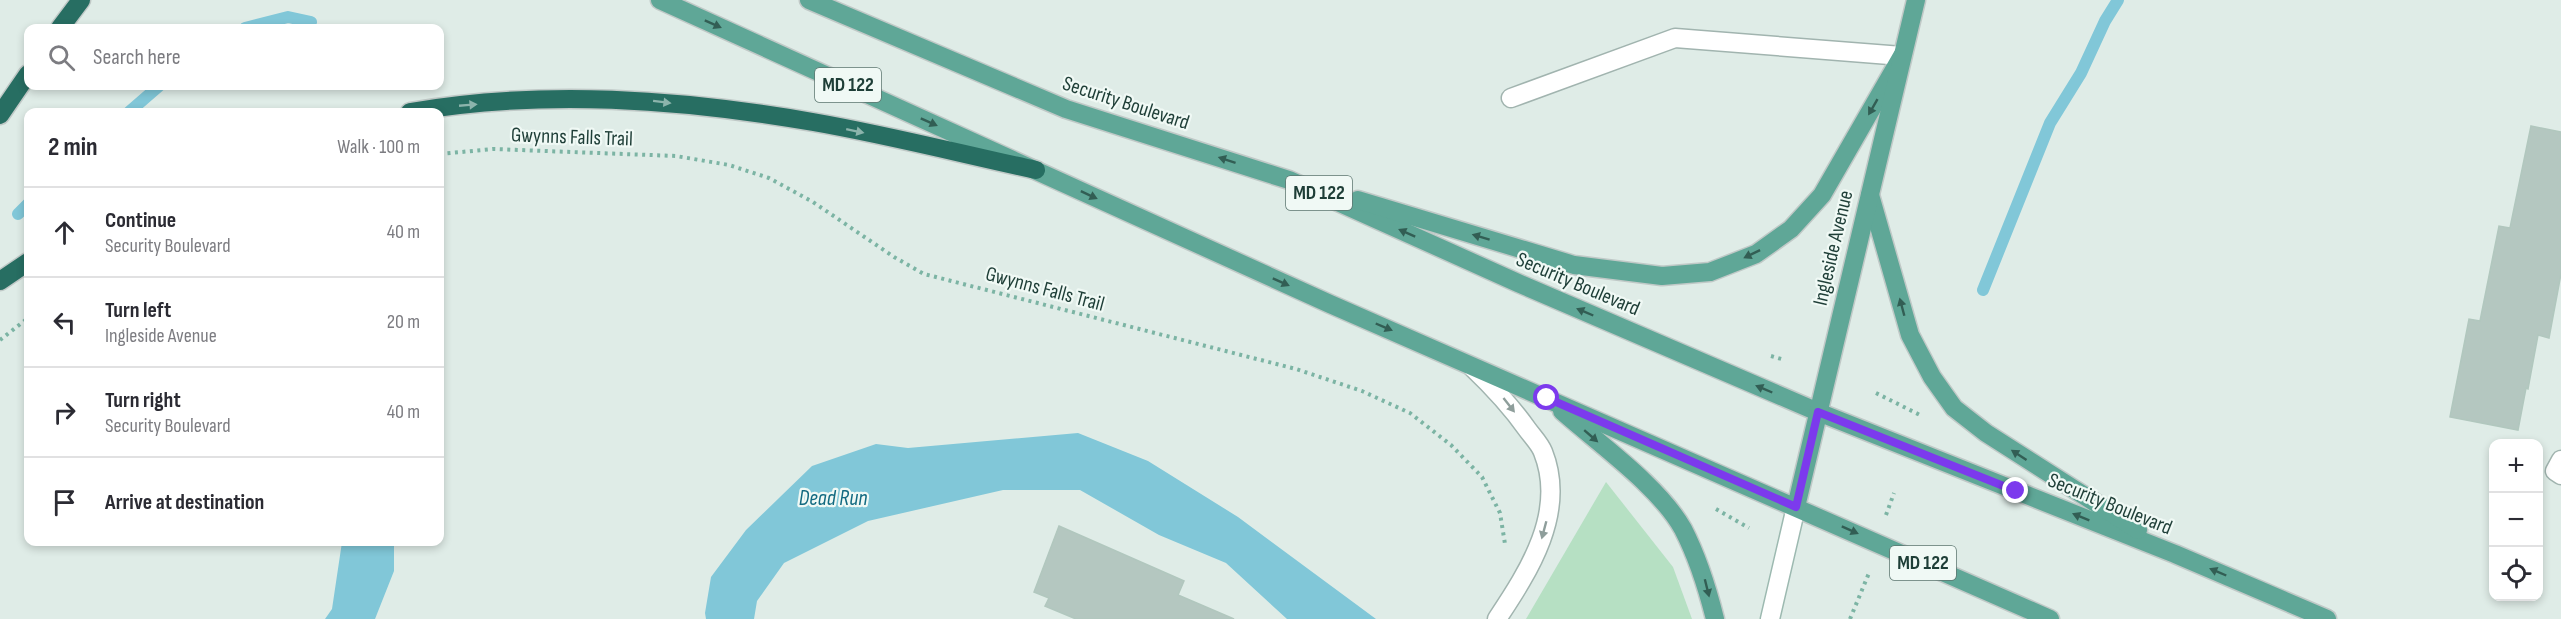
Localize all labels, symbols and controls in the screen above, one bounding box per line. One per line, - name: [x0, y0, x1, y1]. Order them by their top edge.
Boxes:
- one-way arrow: [705, 20, 722, 29]
- search box: [24, 24, 444, 90]
- icon: search: [45, 41, 78, 74]
- text: Search here: [93, 44, 180, 71]
- road number: MD 122: [815, 68, 881, 102]
- street label: Security Boulevard: [1059, 71, 1193, 135]
- one-way arrow: [653, 97, 672, 107]
- one-way arrow: [1868, 98, 1878, 115]
- one-way arrow: [458, 101, 477, 110]
- one-way arrow: [921, 117, 939, 127]
- street label: Gwynns Falls Trail: [511, 122, 633, 152]
- one-way arrow: [846, 127, 865, 136]
- text: 2 min: [48, 132, 98, 163]
- text: Walk · 100 m: [337, 135, 420, 159]
- one-way arrow: [1218, 155, 1236, 164]
- road number: MD 122: [1286, 176, 1352, 210]
- street label: Ingleside Avenue: [1808, 188, 1858, 308]
- one-way arrow: [1080, 190, 1097, 199]
- text: Continue: [105, 207, 176, 234]
- icon: ahead: [48, 216, 81, 249]
- text: 40 m: [387, 220, 420, 244]
- one-way arrow: [1398, 228, 1416, 237]
- one-way arrow: [1472, 232, 1490, 241]
- text: Security Boulevard: [105, 234, 231, 258]
- street label: Security Boulevard: [1512, 247, 1644, 321]
- one-way arrow: [1743, 250, 1760, 259]
- street label: Gwynns Falls Trail: [983, 261, 1107, 317]
- one-way arrow: [1272, 278, 1290, 288]
- text: Turn left: [105, 297, 171, 324]
- one-way arrow: [1897, 298, 1907, 316]
- icon: left: [48, 306, 81, 339]
- one-way arrow: [1576, 307, 1594, 317]
- text: 20 m: [387, 310, 420, 334]
- one-way arrow: [1375, 323, 1393, 332]
- text: Ingleside Avenue: [105, 324, 217, 348]
- route start: [1533, 384, 1559, 410]
- one-way arrow: [1755, 384, 1773, 394]
- text: Turn right: [105, 387, 181, 414]
- icon: right: [48, 396, 81, 429]
- one-way arrow: [1503, 397, 1515, 412]
- text: 40 m: [387, 400, 420, 424]
- text: Security Boulevard: [105, 414, 231, 438]
- one-way arrow: [1583, 429, 1598, 442]
- map controls: [2489, 439, 2543, 601]
- button: +: [2489, 439, 2543, 493]
- one-way arrow: [2011, 449, 2027, 460]
- street label: Security Boulevard: [2044, 468, 2176, 540]
- route end: [2002, 477, 2028, 503]
- water label: Dead Run: [799, 485, 867, 512]
- icon: arrive: [48, 486, 81, 519]
- text: Arrive at destination: [105, 489, 264, 516]
- button: −: [2489, 493, 2543, 547]
- one-way arrow: [2072, 512, 2090, 522]
- one-way arrow: [1539, 521, 1549, 539]
- one-way arrow: [1841, 526, 1858, 535]
- road number: MD 122: [1890, 546, 1956, 580]
- button: locate: [2489, 547, 2543, 601]
- one-way arrow: [2209, 567, 2227, 576]
- one-way arrow: [1703, 579, 1712, 597]

